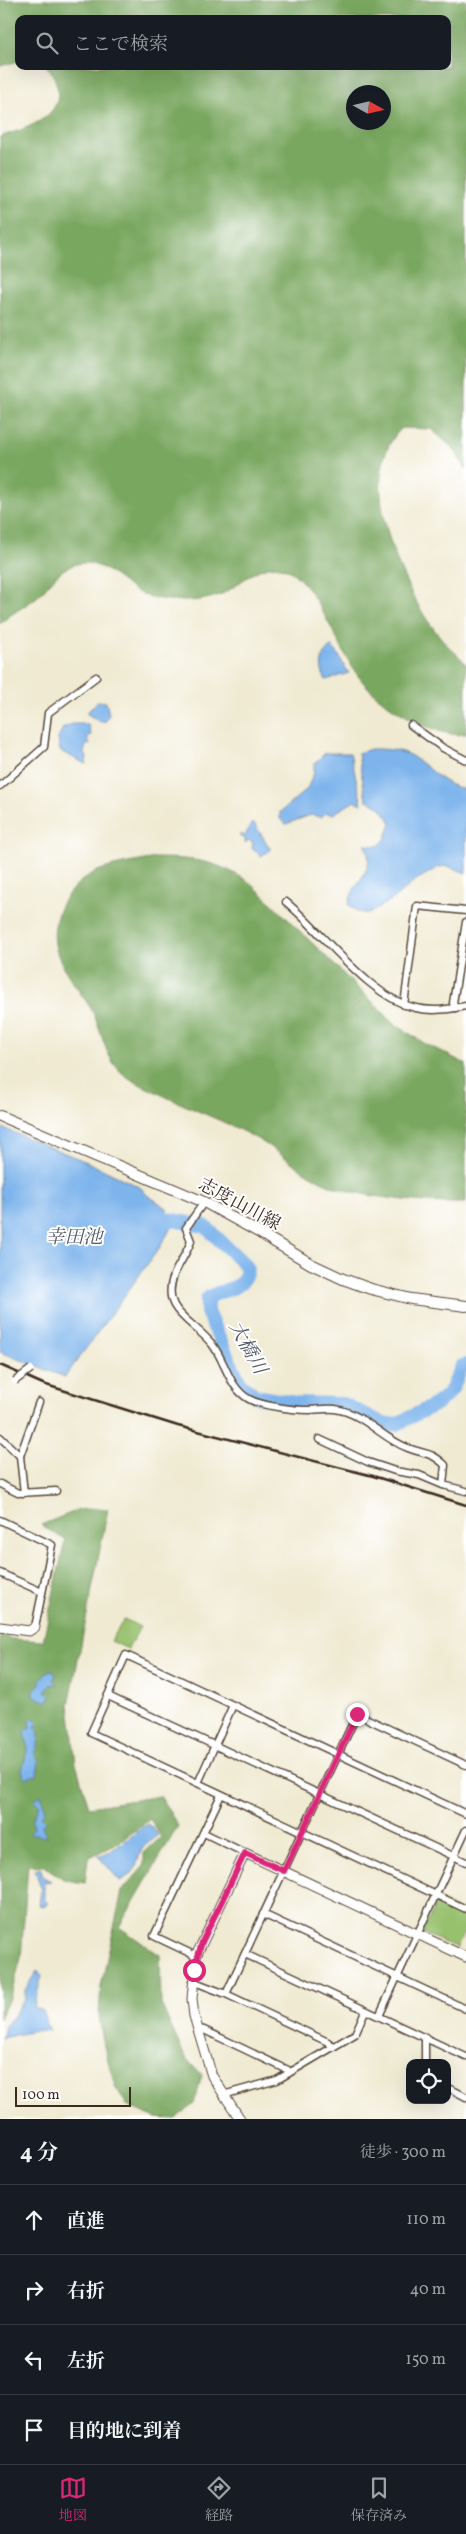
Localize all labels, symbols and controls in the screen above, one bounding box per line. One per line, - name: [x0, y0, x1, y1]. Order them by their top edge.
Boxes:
- search box: [15, 15, 451, 70]
- icon: search: [33, 29, 61, 57]
- text: ここで検索: [73, 32, 168, 58]
- north arrow: [346, 85, 391, 130]
- street label: 志度山川線: [193, 1173, 285, 1237]
- water label: 幸田池: [45, 1225, 104, 1251]
- water label: 大橋川: [222, 1317, 273, 1381]
- route end: [346, 1703, 369, 1726]
- route start: [183, 1959, 206, 1982]
- map controls: [406, 2059, 451, 2104]
- button: locate: [406, 2059, 451, 2104]
- scale bar: [15, 2084, 131, 2107]
- text: 100 m: [22, 2086, 60, 2105]
- text: 4 分: [20, 2139, 58, 2168]
- text: 徒歩 · 300 m: [360, 2142, 446, 2164]
- icon: ahead: [20, 2206, 48, 2234]
- text: 直進: [67, 2209, 105, 2235]
- text: 110 m: [407, 2209, 446, 2231]
- icon: right: [20, 2276, 48, 2304]
- text: 右折: [67, 2279, 105, 2305]
- text: 40 m: [410, 2279, 446, 2301]
- icon: left: [20, 2346, 48, 2374]
- text: 左折: [67, 2349, 105, 2375]
- text: 150 m: [405, 2349, 446, 2371]
- icon: arrive: [20, 2416, 48, 2444]
- text: 目的地に到着: [67, 2419, 181, 2445]
- tab: 地図: [59, 2474, 87, 2526]
- tab: 経路: [205, 2474, 233, 2526]
- tab: 保存済み: [351, 2474, 407, 2526]

